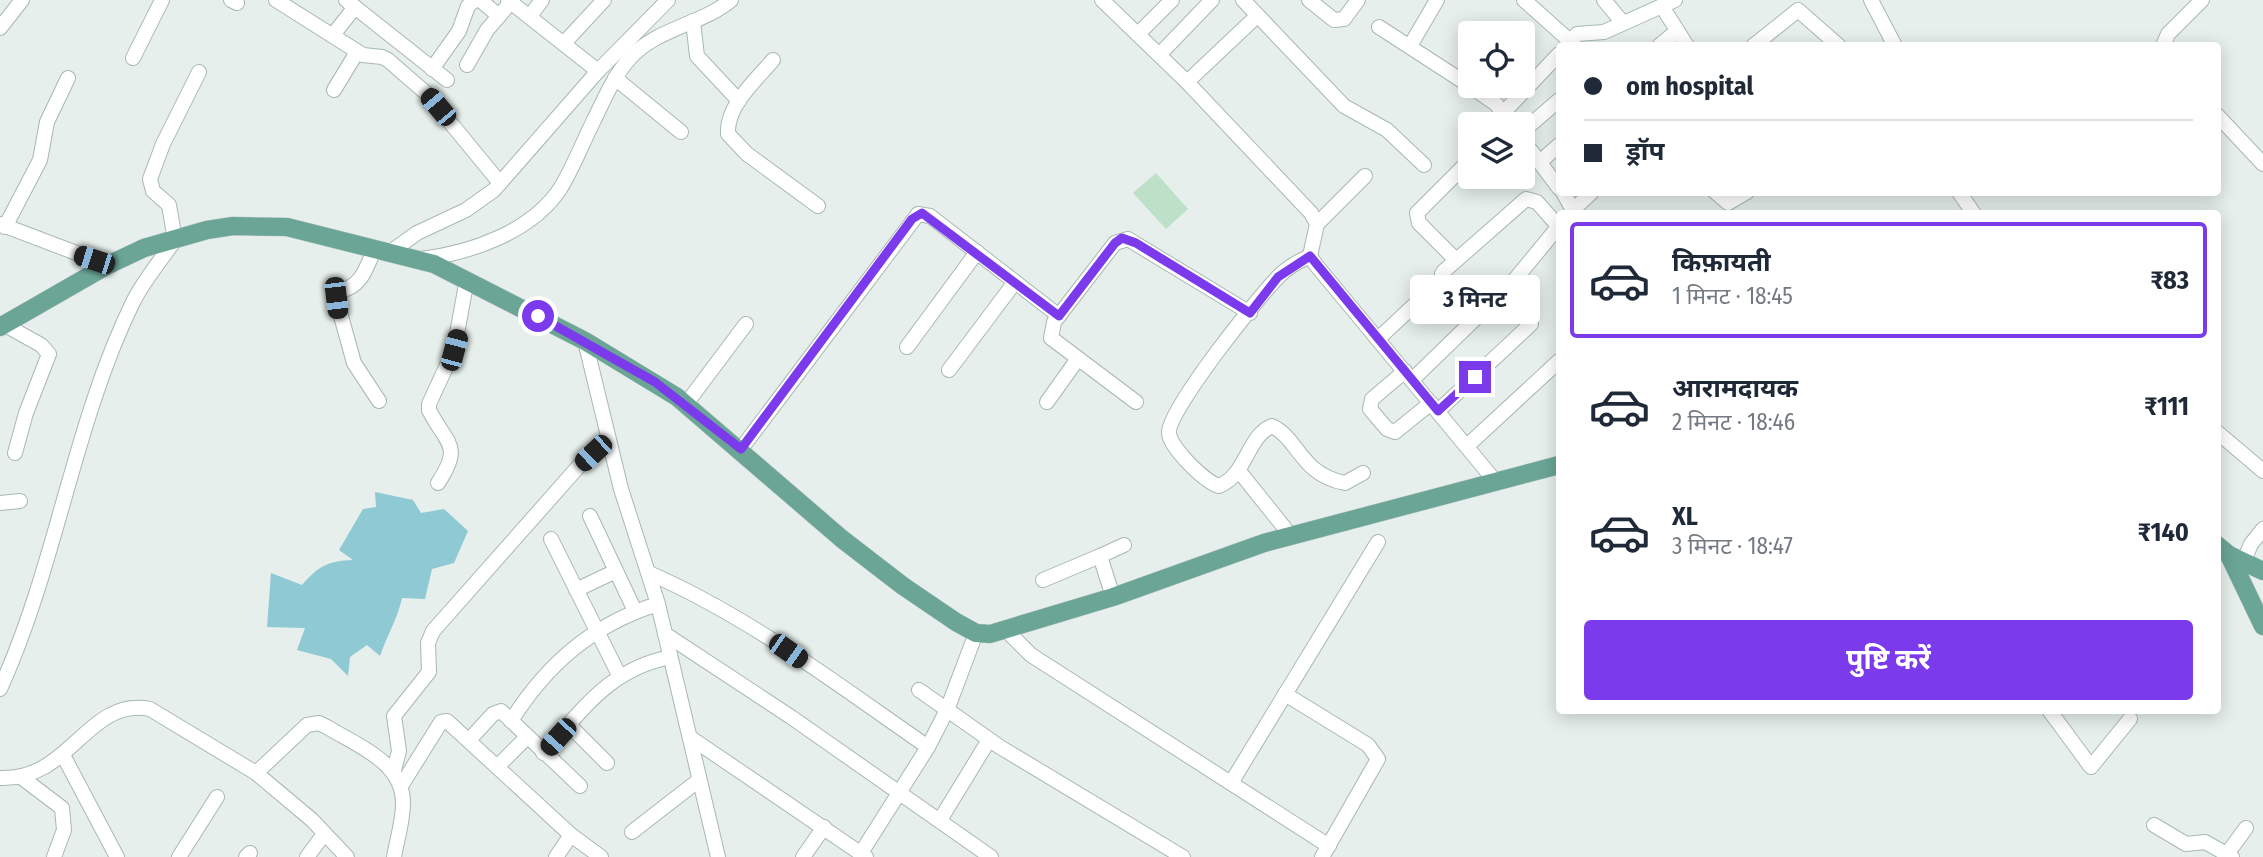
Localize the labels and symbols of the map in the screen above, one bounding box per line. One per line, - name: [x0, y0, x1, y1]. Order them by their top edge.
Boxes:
- car: [417, 84, 460, 130]
- car: [71, 244, 118, 276]
- car: [324, 276, 349, 320]
- callout: 3 मिनट: [1410, 276, 1540, 324]
- route start: [522, 300, 554, 332]
- car: [439, 327, 470, 373]
- route end: [1459, 361, 1491, 393]
- car: [571, 431, 616, 475]
- car: [765, 630, 812, 672]
- car: [537, 714, 580, 760]

